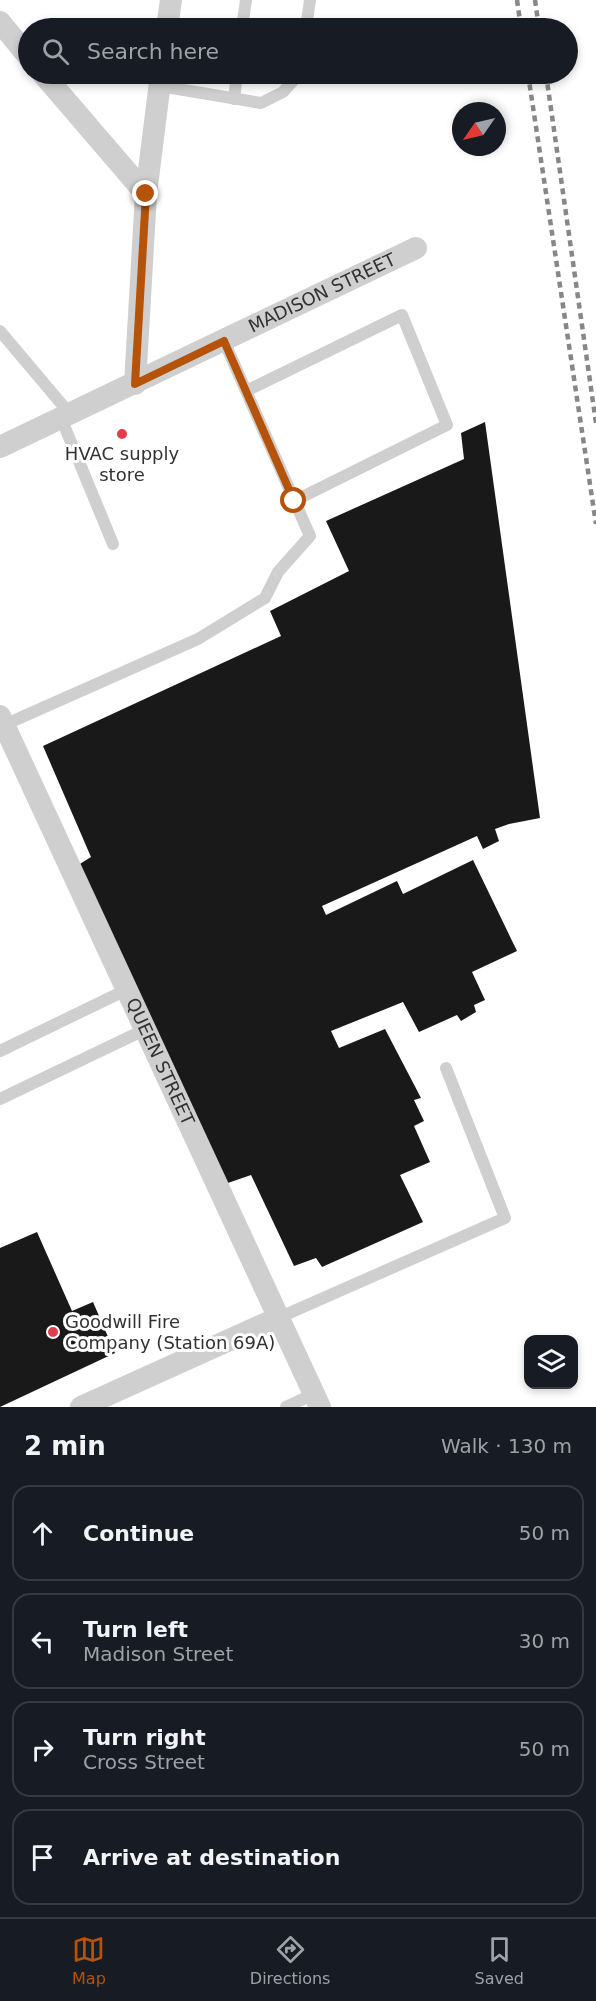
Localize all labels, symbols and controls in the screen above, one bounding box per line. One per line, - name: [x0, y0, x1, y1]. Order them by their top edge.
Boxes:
- search box: [18, 18, 578, 84]
- icon: search: [39, 35, 72, 68]
- text: Search here: [87, 39, 219, 64]
- north arrow: [452, 102, 506, 156]
- route end: [132, 180, 158, 206]
- street label: MADISON STREET: [245, 248, 400, 337]
- marker: HVAC supply store: [115, 427, 129, 441]
- place label: HVAC supply store: [65, 443, 179, 485]
- route start: [280, 487, 306, 513]
- street label: QUEEN STREET: [122, 994, 200, 1129]
- place label: Goodwill Fire Company (Station 69A): [65, 1311, 275, 1353]
- marker: Goodwill Fire Company (Station 69A): [46, 1325, 60, 1339]
- map controls: [524, 1335, 578, 1389]
- button: layers: [524, 1335, 578, 1389]
- text: 2 min: [24, 1431, 106, 1461]
- text: Walk · 130 m: [441, 1434, 572, 1458]
- icon: ahead: [26, 1517, 59, 1550]
- text: Continue: [83, 1521, 194, 1546]
- text: 50 m: [519, 1521, 570, 1545]
- text: Turn left: [83, 1617, 188, 1642]
- icon: left: [26, 1625, 59, 1658]
- text: 30 m: [519, 1629, 570, 1653]
- text: Madison Street: [83, 1642, 233, 1666]
- text: Turn right: [83, 1725, 206, 1750]
- icon: right: [26, 1733, 59, 1766]
- text: 50 m: [519, 1737, 570, 1761]
- text: Cross Street: [83, 1750, 205, 1774]
- icon: arrive: [26, 1841, 59, 1874]
- text: Arrive at destination: [83, 1845, 340, 1870]
- tab: Map: [72, 1933, 106, 1988]
- tab: Directions: [250, 1933, 330, 1988]
- tab: Saved: [475, 1933, 524, 1988]

